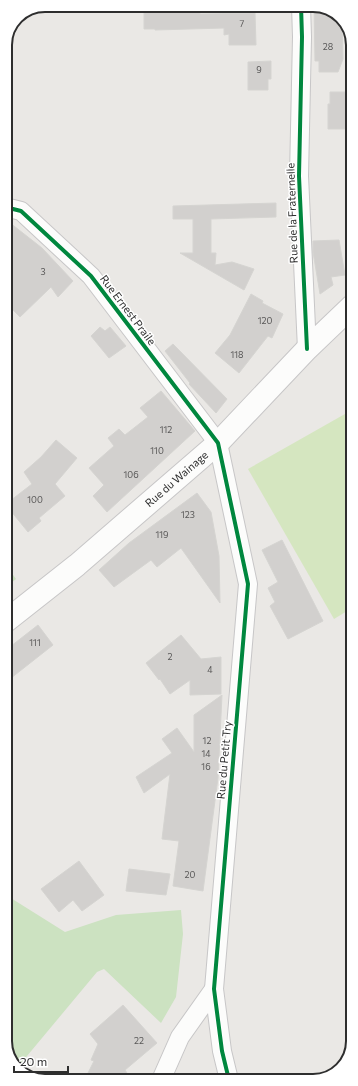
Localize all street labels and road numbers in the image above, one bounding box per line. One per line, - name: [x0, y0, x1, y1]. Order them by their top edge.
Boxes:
- street label: Rue de la Fraternelle: [283, 162, 300, 264]
- street label: Rue Ernest Praile: [98, 272, 159, 347]
- street label: Rue du Wainage: [142, 448, 210, 509]
- street label: Rue du Petit Try: [214, 720, 233, 800]

